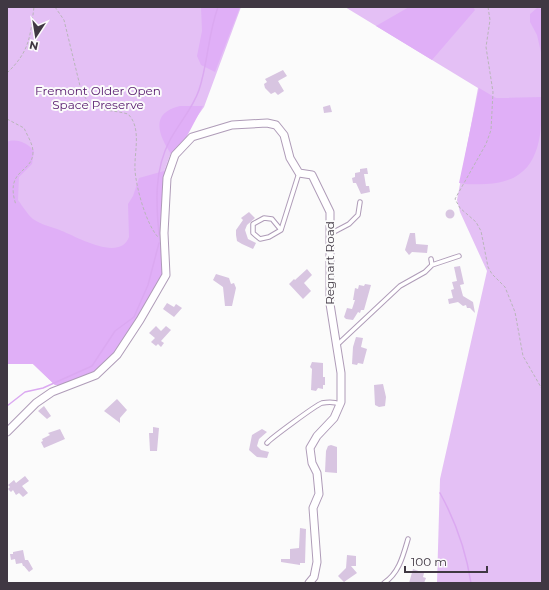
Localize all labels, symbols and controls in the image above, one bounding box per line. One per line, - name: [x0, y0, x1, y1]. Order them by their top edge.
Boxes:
- north arrow: [16, 16, 56, 56]
- text: N: [28, 38, 40, 54]
- park label: Fremont Older Open Space Preserve: [35, 83, 161, 112]
- street label: Regnart Road: [322, 221, 337, 305]
- scale bar: [405, 548, 487, 574]
- text: 100 m: [411, 554, 447, 569]

